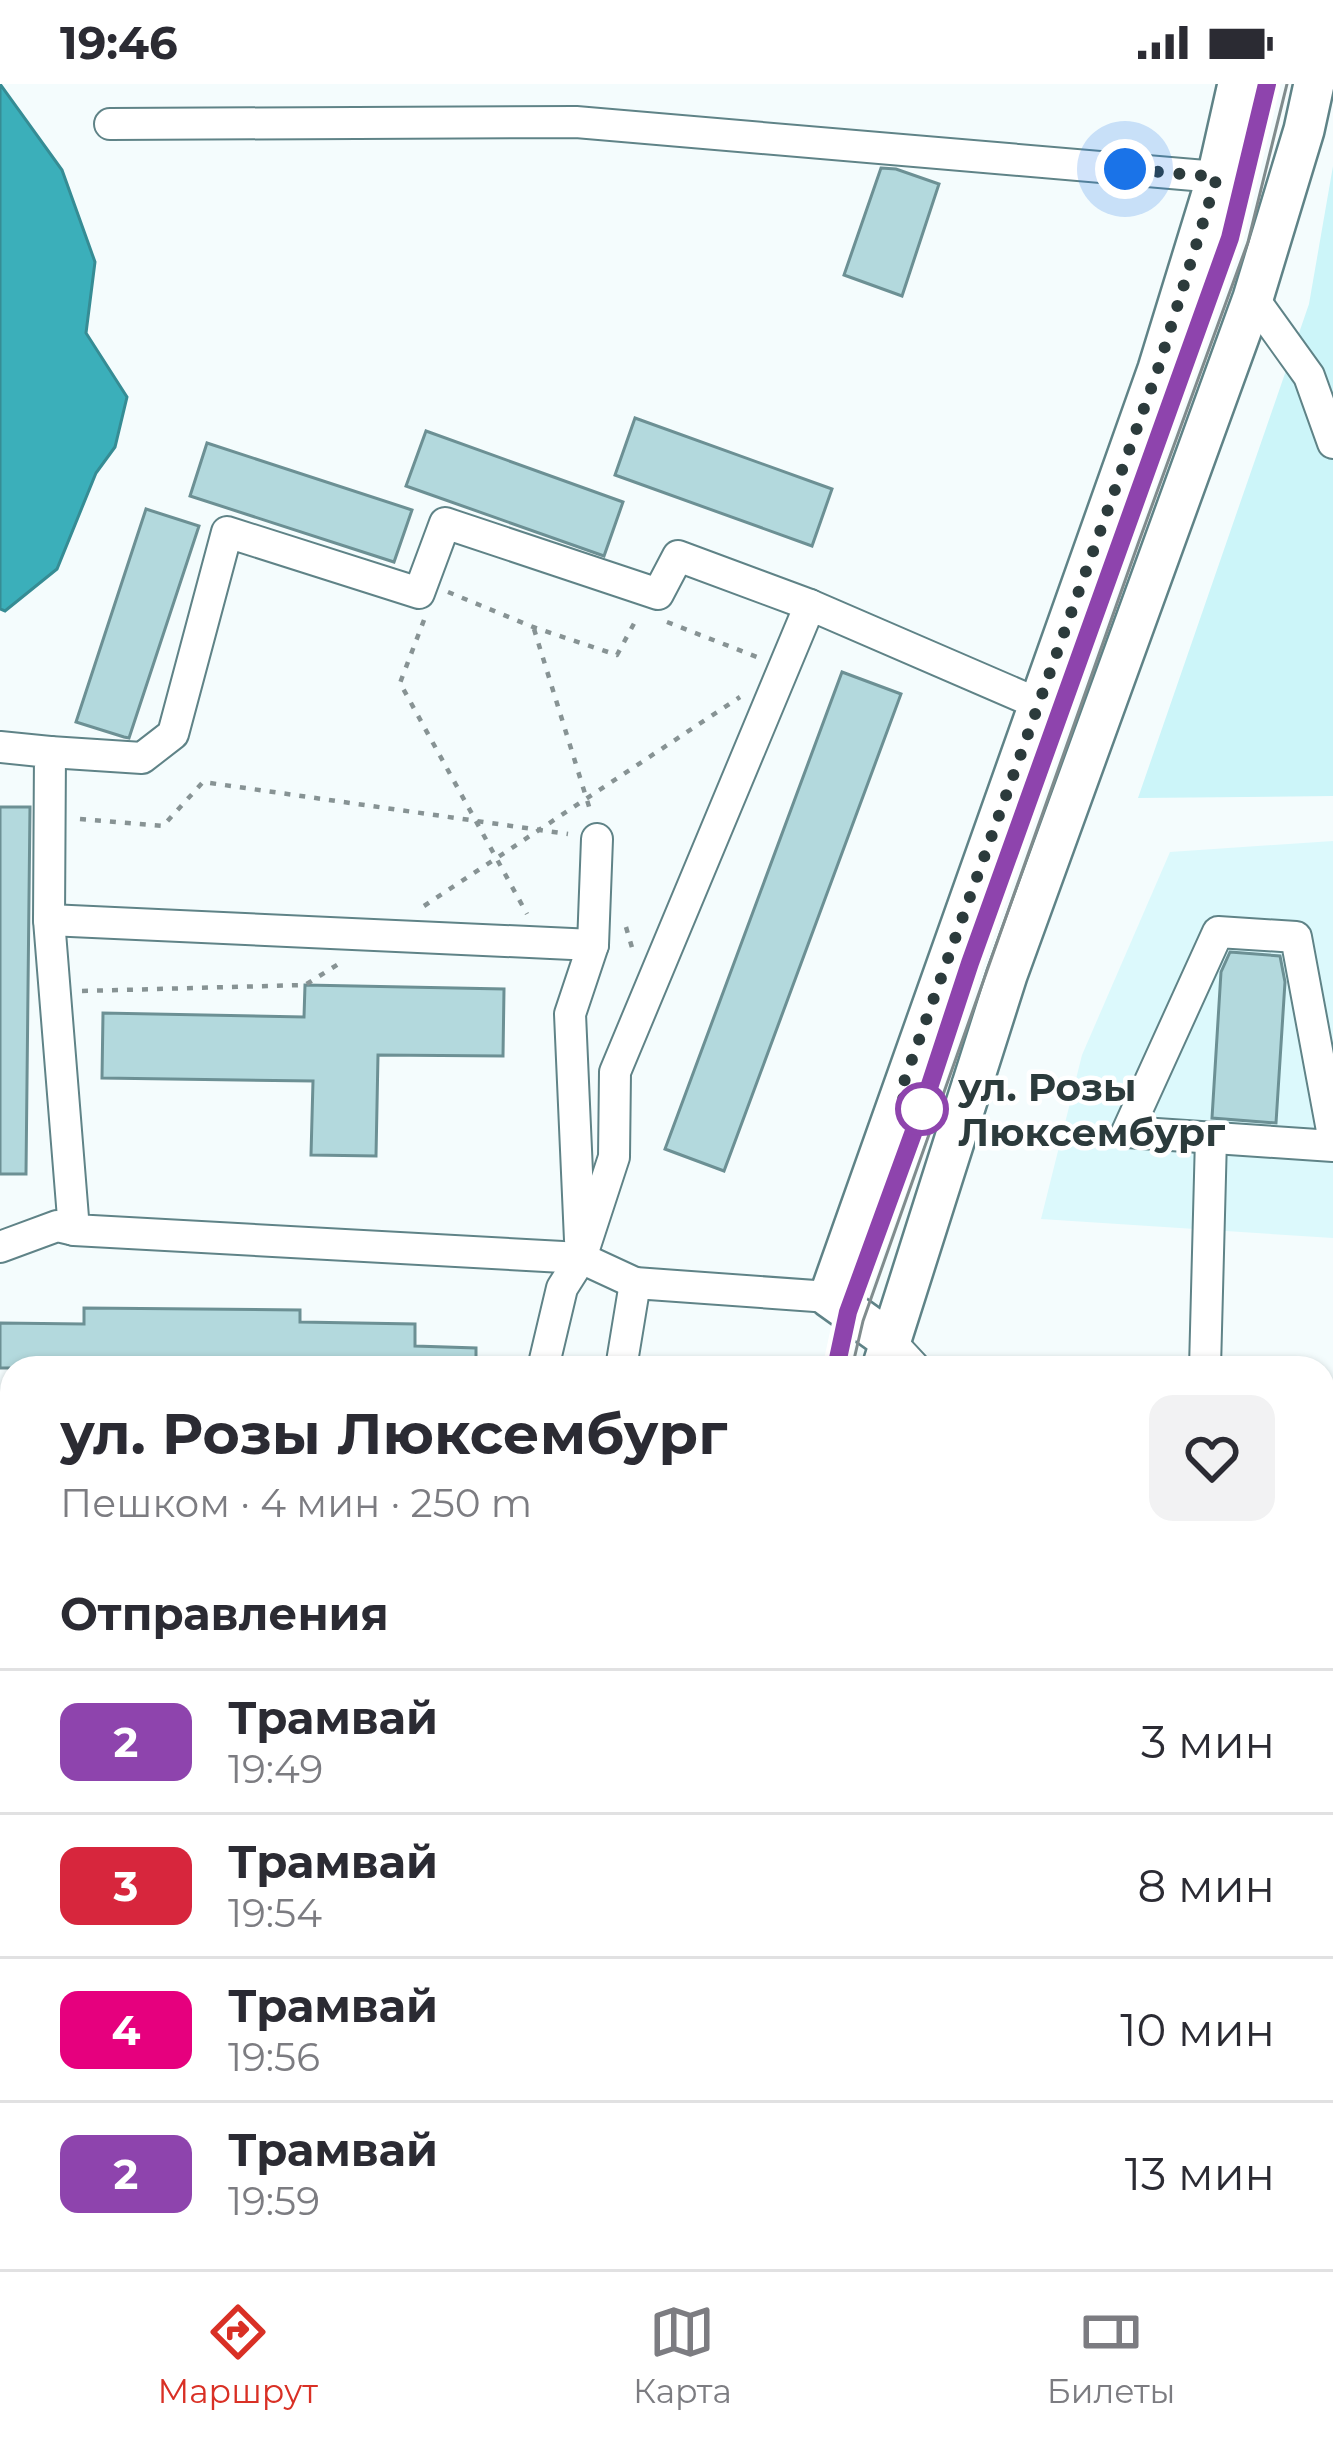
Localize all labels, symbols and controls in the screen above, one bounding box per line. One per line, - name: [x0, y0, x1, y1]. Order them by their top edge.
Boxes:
- text: 19:46: [60, 15, 178, 70]
- your location: [1095, 139, 1155, 199]
- place label: ул. Розы Люксембург: [957, 1063, 1225, 1156]
- marker: ул. Розы Люксембург: [897, 1084, 947, 1134]
- button: heart: [1149, 1395, 1275, 1521]
- text: ул. Розы Люксембург: [60, 1399, 727, 1468]
- text: Пешком · 4 мин · 250 m: [60, 1479, 532, 1527]
- text: Отправления: [60, 1586, 389, 1641]
- text: Трамвай: [228, 1690, 438, 1745]
- text: 3 мин: [1141, 1714, 1275, 1769]
- text: 2: [114, 1716, 138, 1768]
- text: 19:49: [228, 1745, 323, 1793]
- text: Трамвай: [228, 1834, 438, 1889]
- text: 8 мин: [1138, 1858, 1275, 1913]
- text: 3: [114, 1860, 138, 1912]
- text: 19:54: [228, 1889, 322, 1937]
- text: Трамвай: [228, 1978, 438, 2033]
- text: 10 мин: [1120, 2002, 1275, 2057]
- text: 4: [112, 2004, 140, 2056]
- text: 19:56: [228, 2033, 320, 2081]
- text: Трамвай: [228, 2122, 438, 2177]
- text: 13 мин: [1125, 2146, 1275, 2201]
- text: 2: [114, 2148, 138, 2200]
- text: 19:59: [228, 2177, 320, 2225]
- tab: Маршрут: [158, 2299, 318, 2411]
- tab: Карта: [633, 2299, 732, 2411]
- tab: Билеты: [1047, 2299, 1175, 2411]

